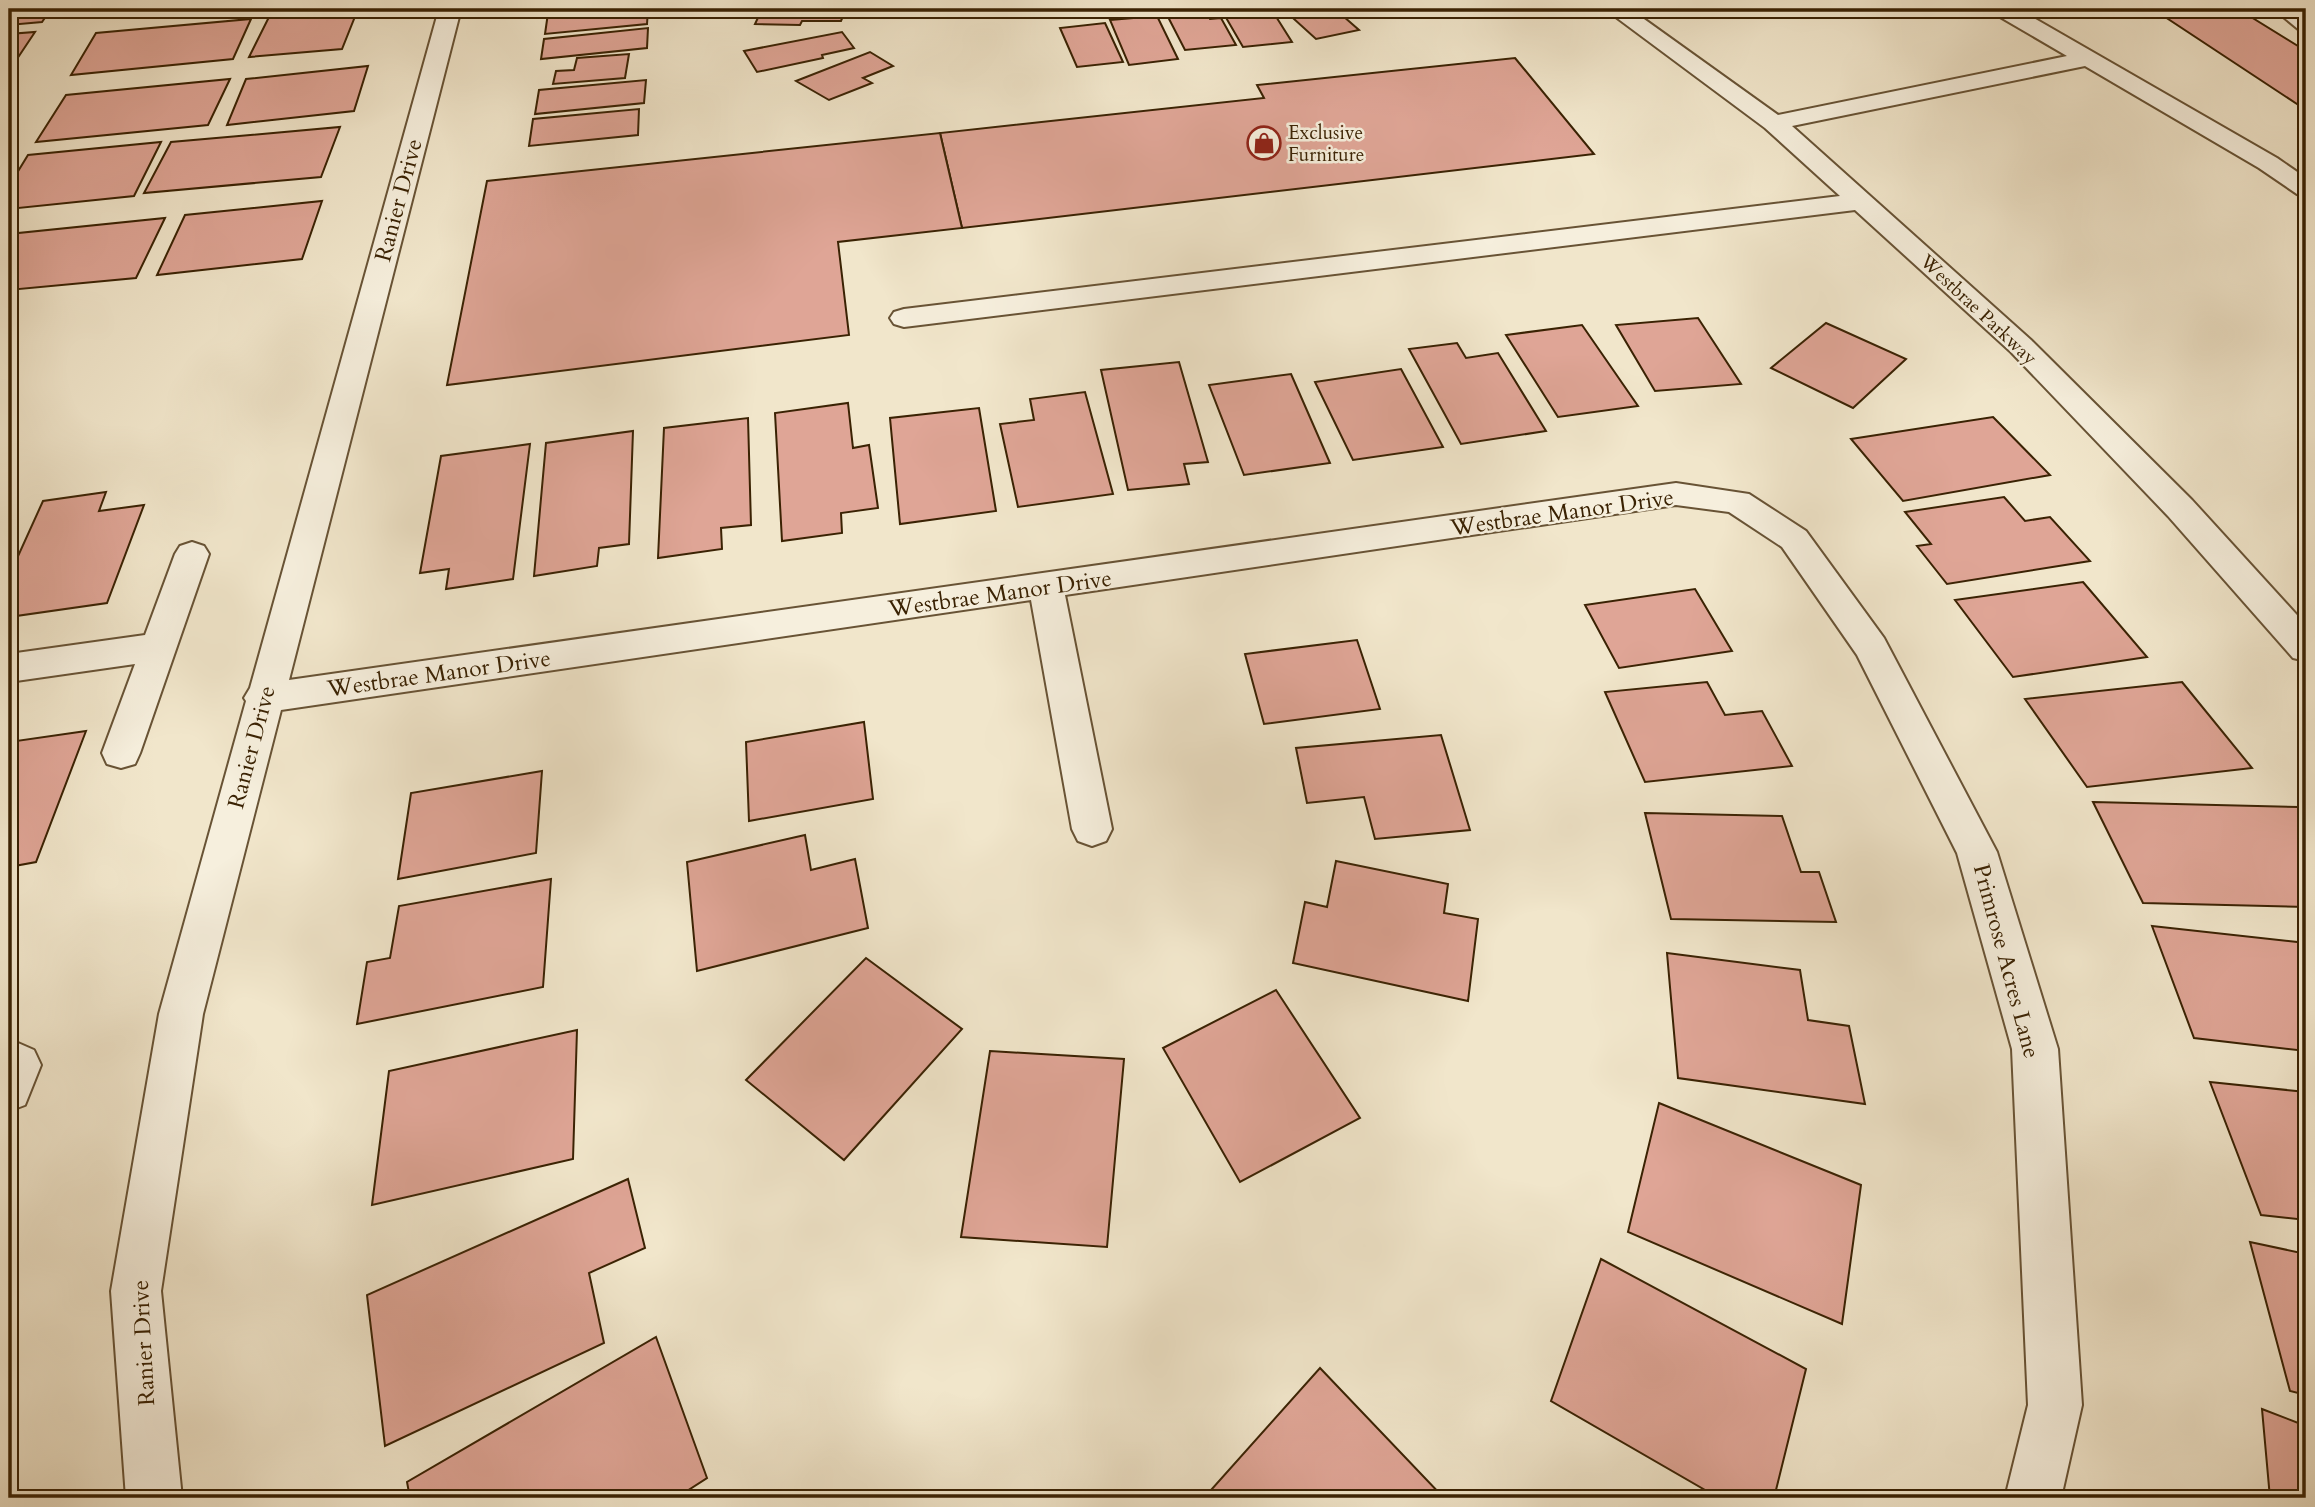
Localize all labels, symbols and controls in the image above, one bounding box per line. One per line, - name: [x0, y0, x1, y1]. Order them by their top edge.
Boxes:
- place label: Exclusive Furniture: [1288, 120, 1364, 168]
- shop icon: Exclusive Furniture: [1245, 124, 1283, 162]
- street label: Ranier Drive: [367, 135, 430, 265]
- street label: Westbrae Parkway: [1913, 248, 2042, 371]
- street label: Westbrae Manor Drive: [1447, 481, 1676, 544]
- street label: Westbrae Manor Drive: [885, 562, 1114, 625]
- street label: Westbrae Manor Drive: [324, 642, 553, 705]
- street label: Ranier Drive: [220, 682, 283, 812]
- street label: Primrose Acres Lane: [1966, 861, 2047, 1062]
- street label: Ranier Drive: [125, 1279, 162, 1407]

